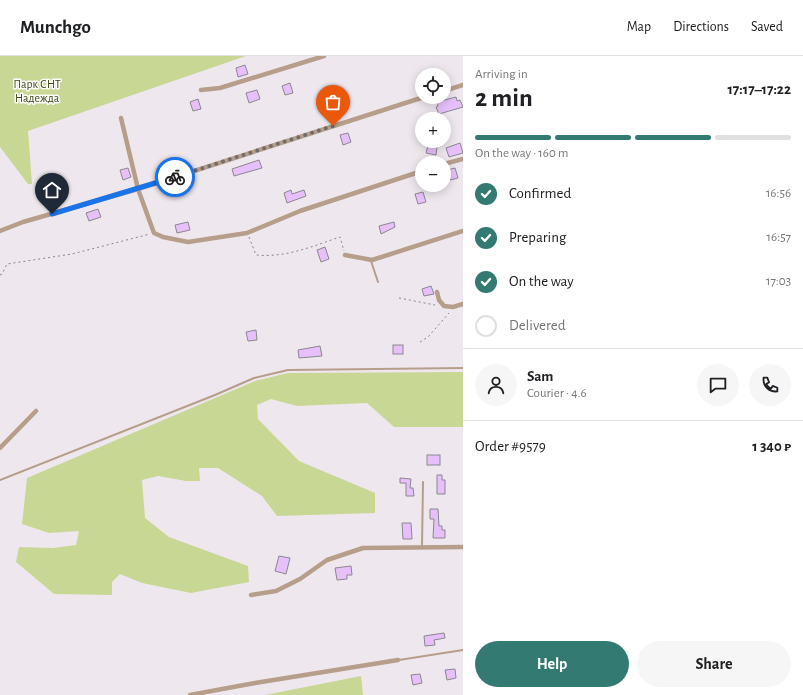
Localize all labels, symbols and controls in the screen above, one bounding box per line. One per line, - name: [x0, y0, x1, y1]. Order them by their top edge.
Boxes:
- text: Munchgo: [20, 18, 91, 37]
- text: Map: [627, 20, 651, 34]
- text: Directions: [673, 20, 729, 34]
- text: Saved: [751, 20, 783, 34]
- map controls: [415, 68, 451, 192]
- button: locate: [415, 68, 451, 104]
- text: Arriving in: [475, 68, 528, 81]
- park label: Парк СНТ Надежда: [13, 78, 61, 104]
- text: 17:17–17:22: [727, 82, 791, 97]
- pin: [316, 85, 350, 126]
- text: 2 min: [475, 85, 533, 111]
- icon: bag: [322, 91, 344, 113]
- button: +: [415, 112, 451, 148]
- text: On the way · 160 m: [475, 147, 568, 160]
- button: −: [415, 156, 451, 192]
- courier: [155, 157, 195, 197]
- icon: bike: [164, 166, 186, 188]
- pin: [35, 173, 69, 214]
- icon: home: [41, 179, 63, 201]
- icon: check: [475, 183, 497, 205]
- text: Confirmed: [509, 186, 571, 201]
- text: 16:56: [766, 187, 791, 200]
- icon: check: [475, 227, 497, 249]
- text: Preparing: [509, 230, 566, 245]
- text: 16:57: [767, 231, 791, 244]
- icon: check: [475, 271, 497, 293]
- text: On the way: [509, 274, 574, 289]
- text: 17:03: [766, 275, 791, 288]
- text: Delivered: [509, 318, 566, 333]
- button: person: [475, 364, 517, 406]
- button: chat: [697, 364, 739, 406]
- button: phone: [749, 364, 791, 406]
- text: Sam: [527, 369, 553, 384]
- text: Courier · 4.6: [527, 387, 587, 400]
- text: Order #9579: [475, 439, 546, 454]
- text: 1 340 ₽: [752, 439, 791, 454]
- button: Help: [475, 641, 629, 687]
- button: Share: [637, 641, 791, 687]

